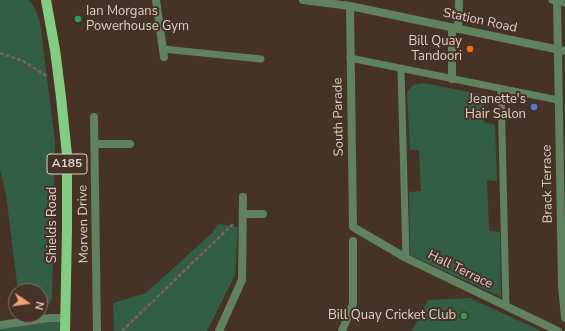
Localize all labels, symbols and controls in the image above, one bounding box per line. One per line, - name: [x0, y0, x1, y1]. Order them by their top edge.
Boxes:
- place label: Ian Morgans Powerhouse Gym: [86, 4, 189, 35]
- street label: Station Road: [442, 6, 518, 36]
- marker: Ian Morgans Powerhouse Gym: [73, 14, 83, 24]
- place label: Bill Quay Tandoori: [408, 34, 462, 65]
- marker: Bill Quay Tandoori: [465, 44, 475, 54]
- street label: South Parade: [331, 78, 347, 156]
- place label: Jeanette's Hair Salon: [465, 92, 526, 123]
- marker: Jeanette's Hair Salon: [529, 102, 539, 112]
- street label: Brack Terrace: [540, 144, 556, 224]
- road number: A185: [47, 154, 87, 174]
- street label: Morven Drive: [76, 185, 92, 263]
- street label: Shields Road: [45, 187, 61, 263]
- street label: Hall Terrace: [425, 248, 495, 292]
- north arrow: [8, 283, 48, 323]
- text: N: [31, 300, 47, 311]
- place label: Bill Quay Cricket Club: [328, 308, 456, 324]
- marker: Bill Quay Cricket Club: [459, 311, 469, 321]

